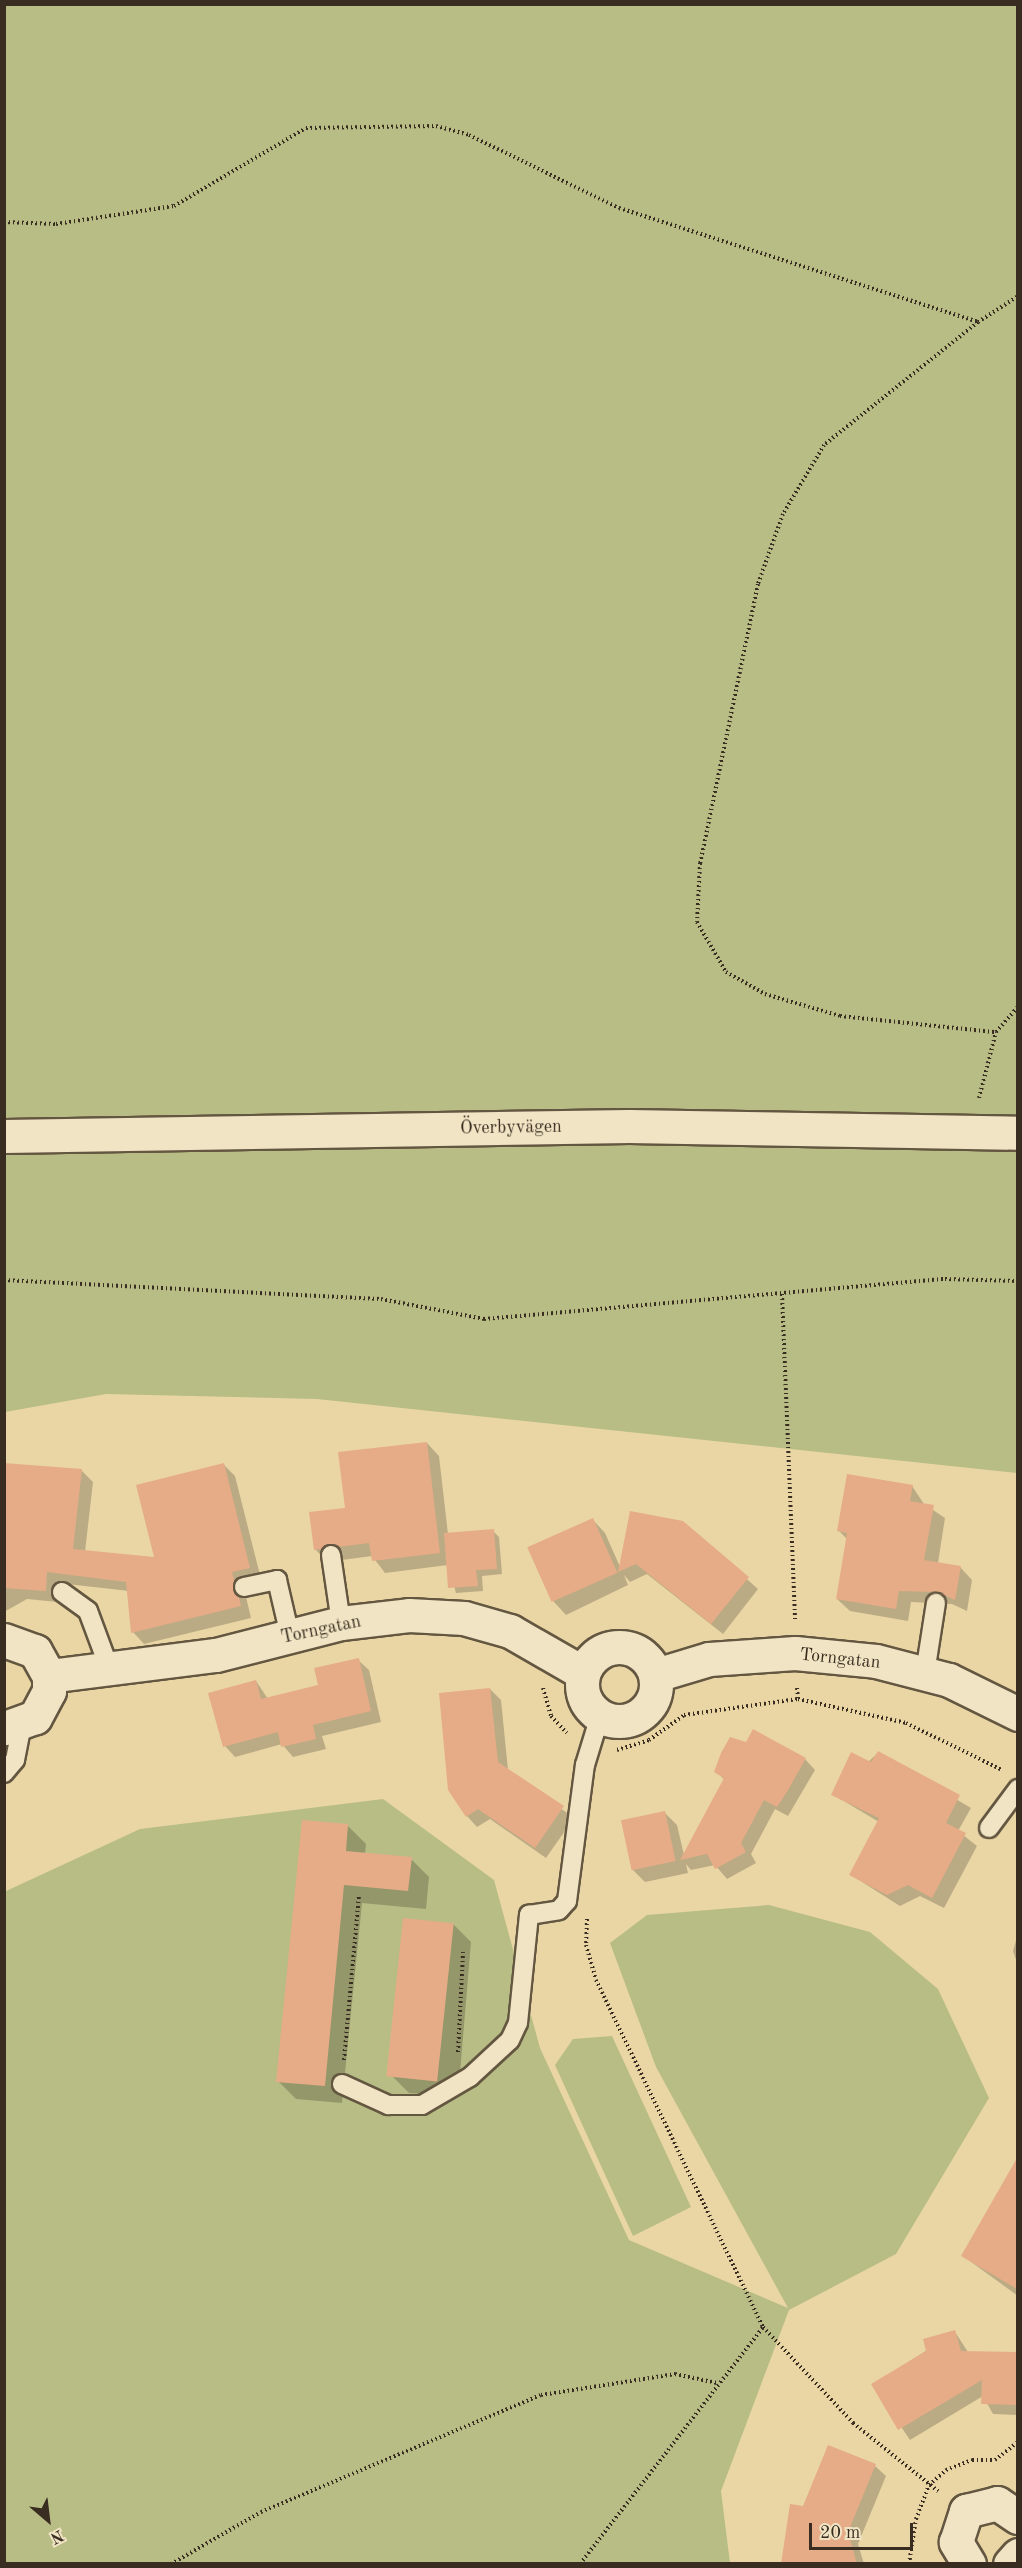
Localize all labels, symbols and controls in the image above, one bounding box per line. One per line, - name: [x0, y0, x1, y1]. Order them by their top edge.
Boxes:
- street label: Överbyvägen: [460, 1116, 562, 1140]
- street label: Torngatan: [279, 1611, 363, 1649]
- street label: Torngatan: [799, 1644, 881, 1674]
- north arrow: [18, 2490, 78, 2550]
- scale bar: [812, 2511, 916, 2549]
- text: 20 m: [820, 2524, 860, 2542]
- text: N: [47, 2526, 66, 2546]

